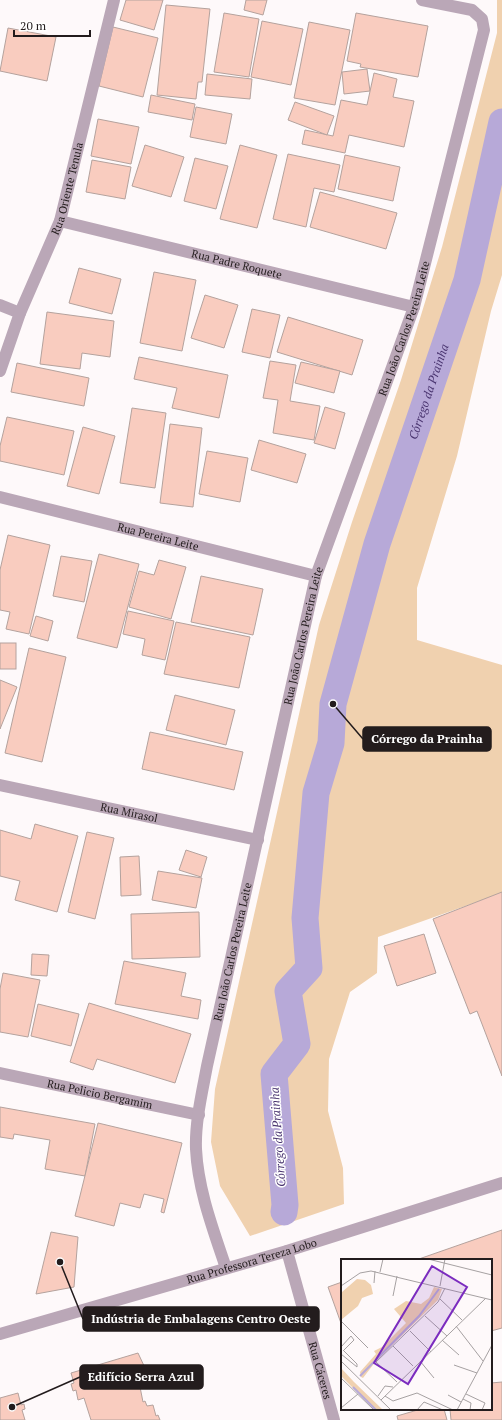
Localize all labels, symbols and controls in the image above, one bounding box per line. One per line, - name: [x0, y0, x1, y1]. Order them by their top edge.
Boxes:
- scale bar: [14, 12, 90, 38]
- text: 20 m: [20, 18, 47, 33]
- street label: Rua Oriente Tenula: [48, 140, 86, 237]
- street label: Rua Padre Roquete: [190, 246, 284, 282]
- street label: Rua João Carlos Pereira Leite: [375, 259, 433, 398]
- water label: Córrego da Prainha: [405, 342, 452, 441]
- street label: Rua Pereira Leite: [116, 520, 201, 554]
- street label: Rua João Carlos Pereira Leite: [281, 564, 326, 706]
- callout: Córrego da Prainha: [363, 727, 491, 751]
- text: Córrego da Prainha: [371, 731, 483, 746]
- street label: Rua Mirasol: [99, 800, 159, 825]
- street label: Rua João Carlos Pereira Leite: [210, 881, 255, 1022]
- street label: Rua Pelicio Bergamim: [46, 1076, 154, 1112]
- water label: Córrego da Prainha: [267, 1087, 288, 1187]
- street label: Rua Professora Tereza Lobo: [185, 1235, 318, 1287]
- inset map: [341, 1259, 492, 1410]
- callout: Indústria de Embalagens Centro Oeste: [83, 1307, 319, 1331]
- text: Indústria de Embalagens Centro Oeste: [91, 1311, 311, 1326]
- street label: Rua Cáceres: [306, 1340, 335, 1401]
- callout: Edifício Serra Azul: [80, 1365, 203, 1389]
- text: Edifício Serra Azul: [88, 1369, 194, 1384]

